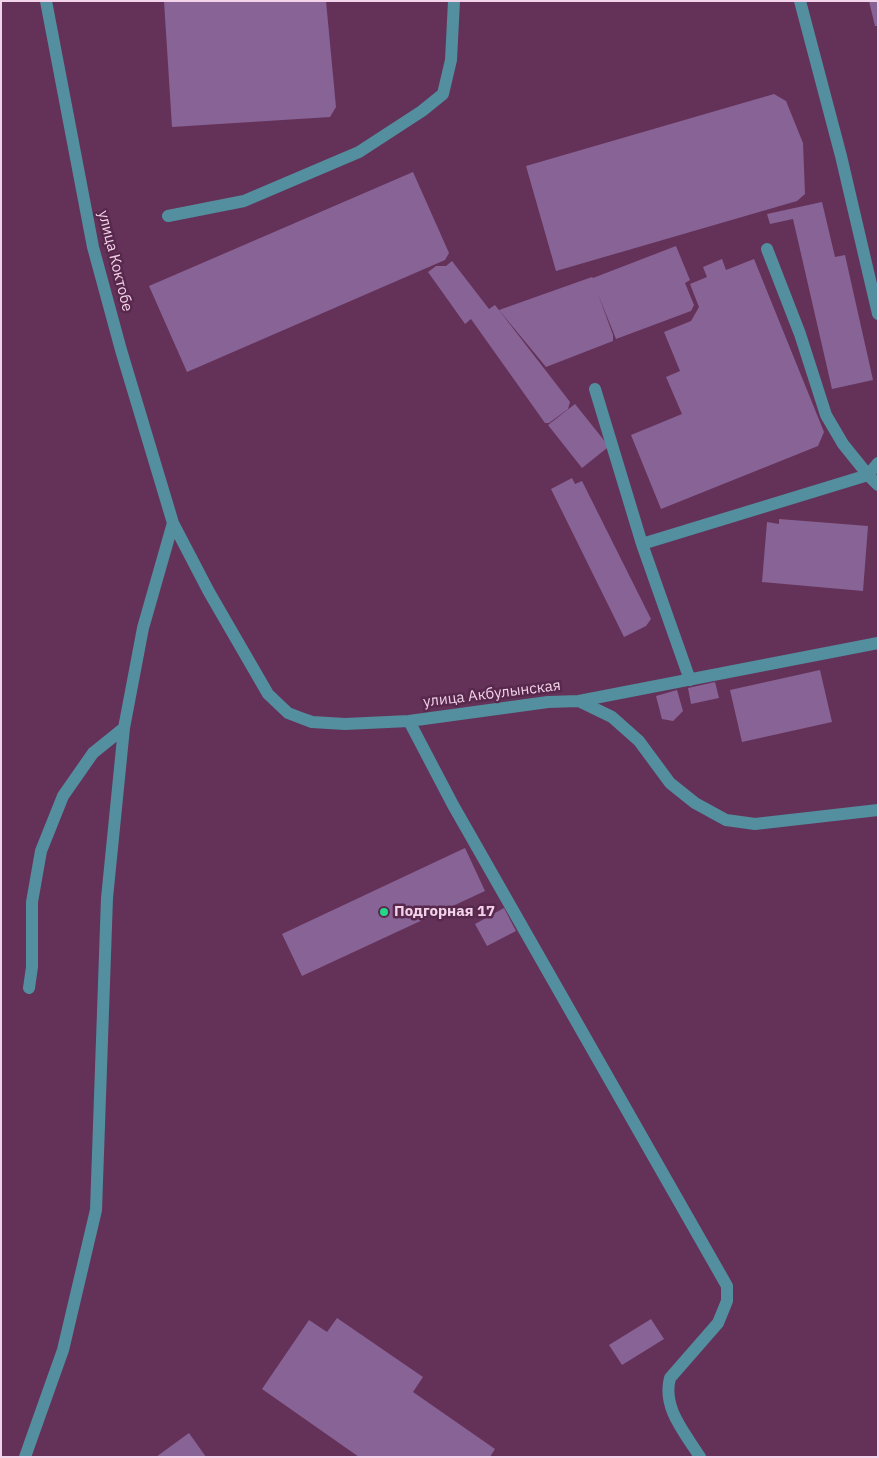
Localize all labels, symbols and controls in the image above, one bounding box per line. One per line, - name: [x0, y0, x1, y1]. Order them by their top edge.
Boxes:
- street label: улица Коктобе: [94, 209, 136, 313]
- street label: улица Акбулынская: [422, 677, 562, 711]
- place label: Подгорная 17: [394, 903, 495, 921]
- marker: Подгорная 17: [378, 906, 390, 918]

